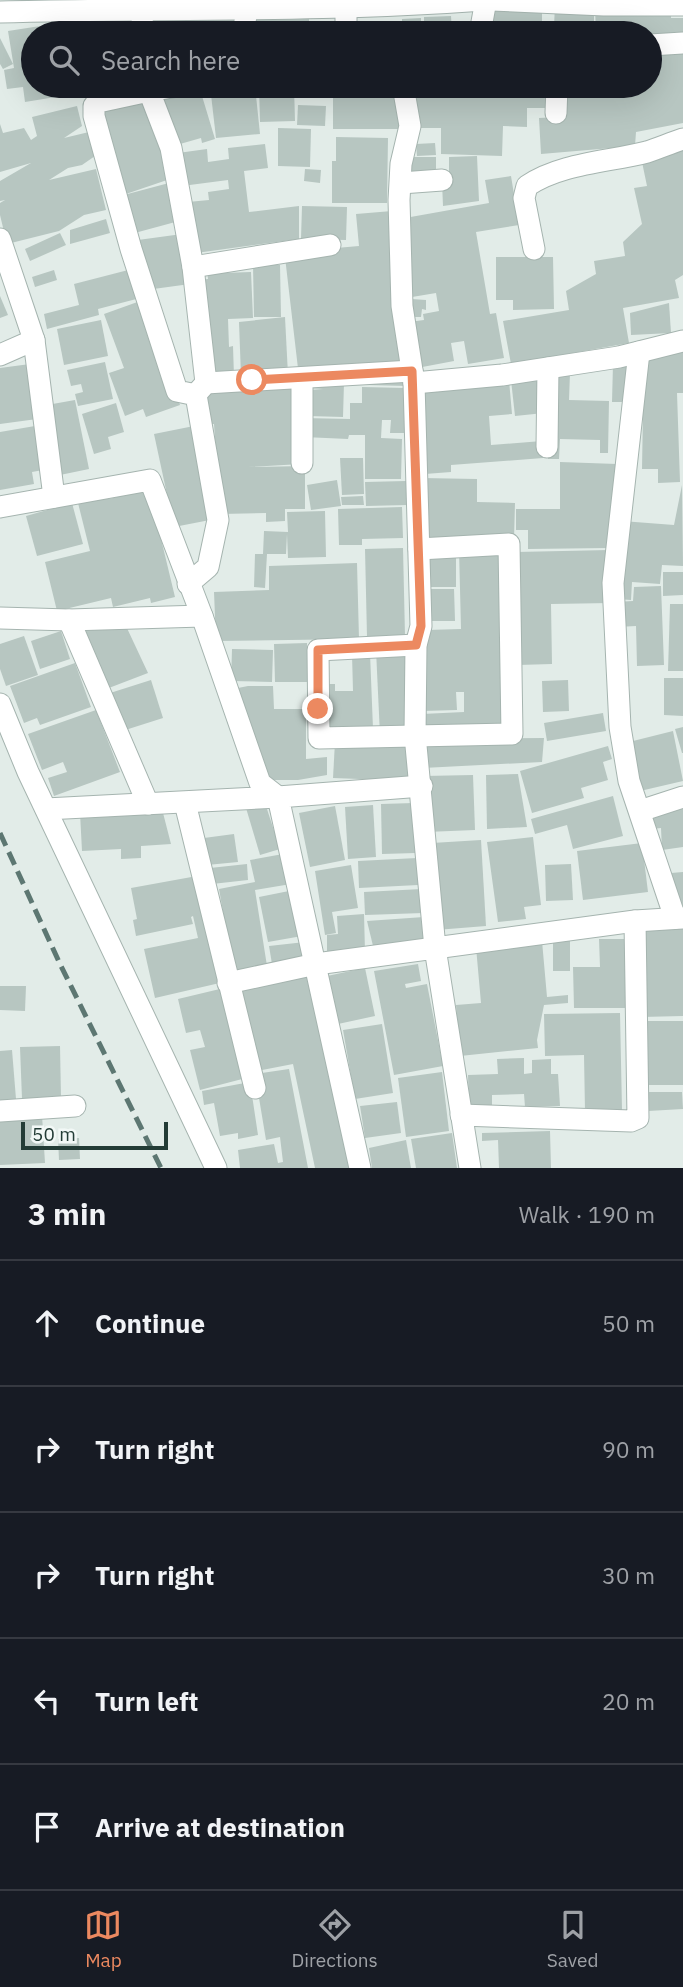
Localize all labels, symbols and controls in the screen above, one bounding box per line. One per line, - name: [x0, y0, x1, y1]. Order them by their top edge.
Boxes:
- search box: [21, 21, 662, 98]
- icon: search: [45, 41, 83, 79]
- text: Search here: [101, 43, 240, 77]
- route start: [236, 364, 267, 395]
- route end: [302, 693, 333, 724]
- scale bar: [21, 1119, 168, 1151]
- text: 50 m: [32, 1122, 76, 1146]
- text: 3 min: [28, 1194, 106, 1233]
- text: Walk · 190 m: [519, 1199, 655, 1229]
- icon: ahead: [28, 1304, 66, 1342]
- text: Continue: [95, 1306, 205, 1340]
- text: 50 m: [602, 1308, 655, 1338]
- icon: right: [28, 1430, 66, 1468]
- text: Turn right: [95, 1432, 214, 1466]
- text: 90 m: [602, 1434, 655, 1464]
- icon: right: [28, 1556, 66, 1594]
- text: Turn right: [95, 1558, 214, 1592]
- text: 30 m: [602, 1560, 655, 1590]
- icon: left: [28, 1682, 66, 1720]
- text: Turn left: [95, 1684, 198, 1718]
- text: 20 m: [602, 1686, 655, 1716]
- icon: arrive: [28, 1808, 66, 1846]
- text: Arrive at destination: [95, 1810, 345, 1844]
- tab: Map: [84, 1906, 122, 1972]
- tab: Directions: [291, 1906, 378, 1972]
- tab: Saved: [547, 1906, 599, 1972]

